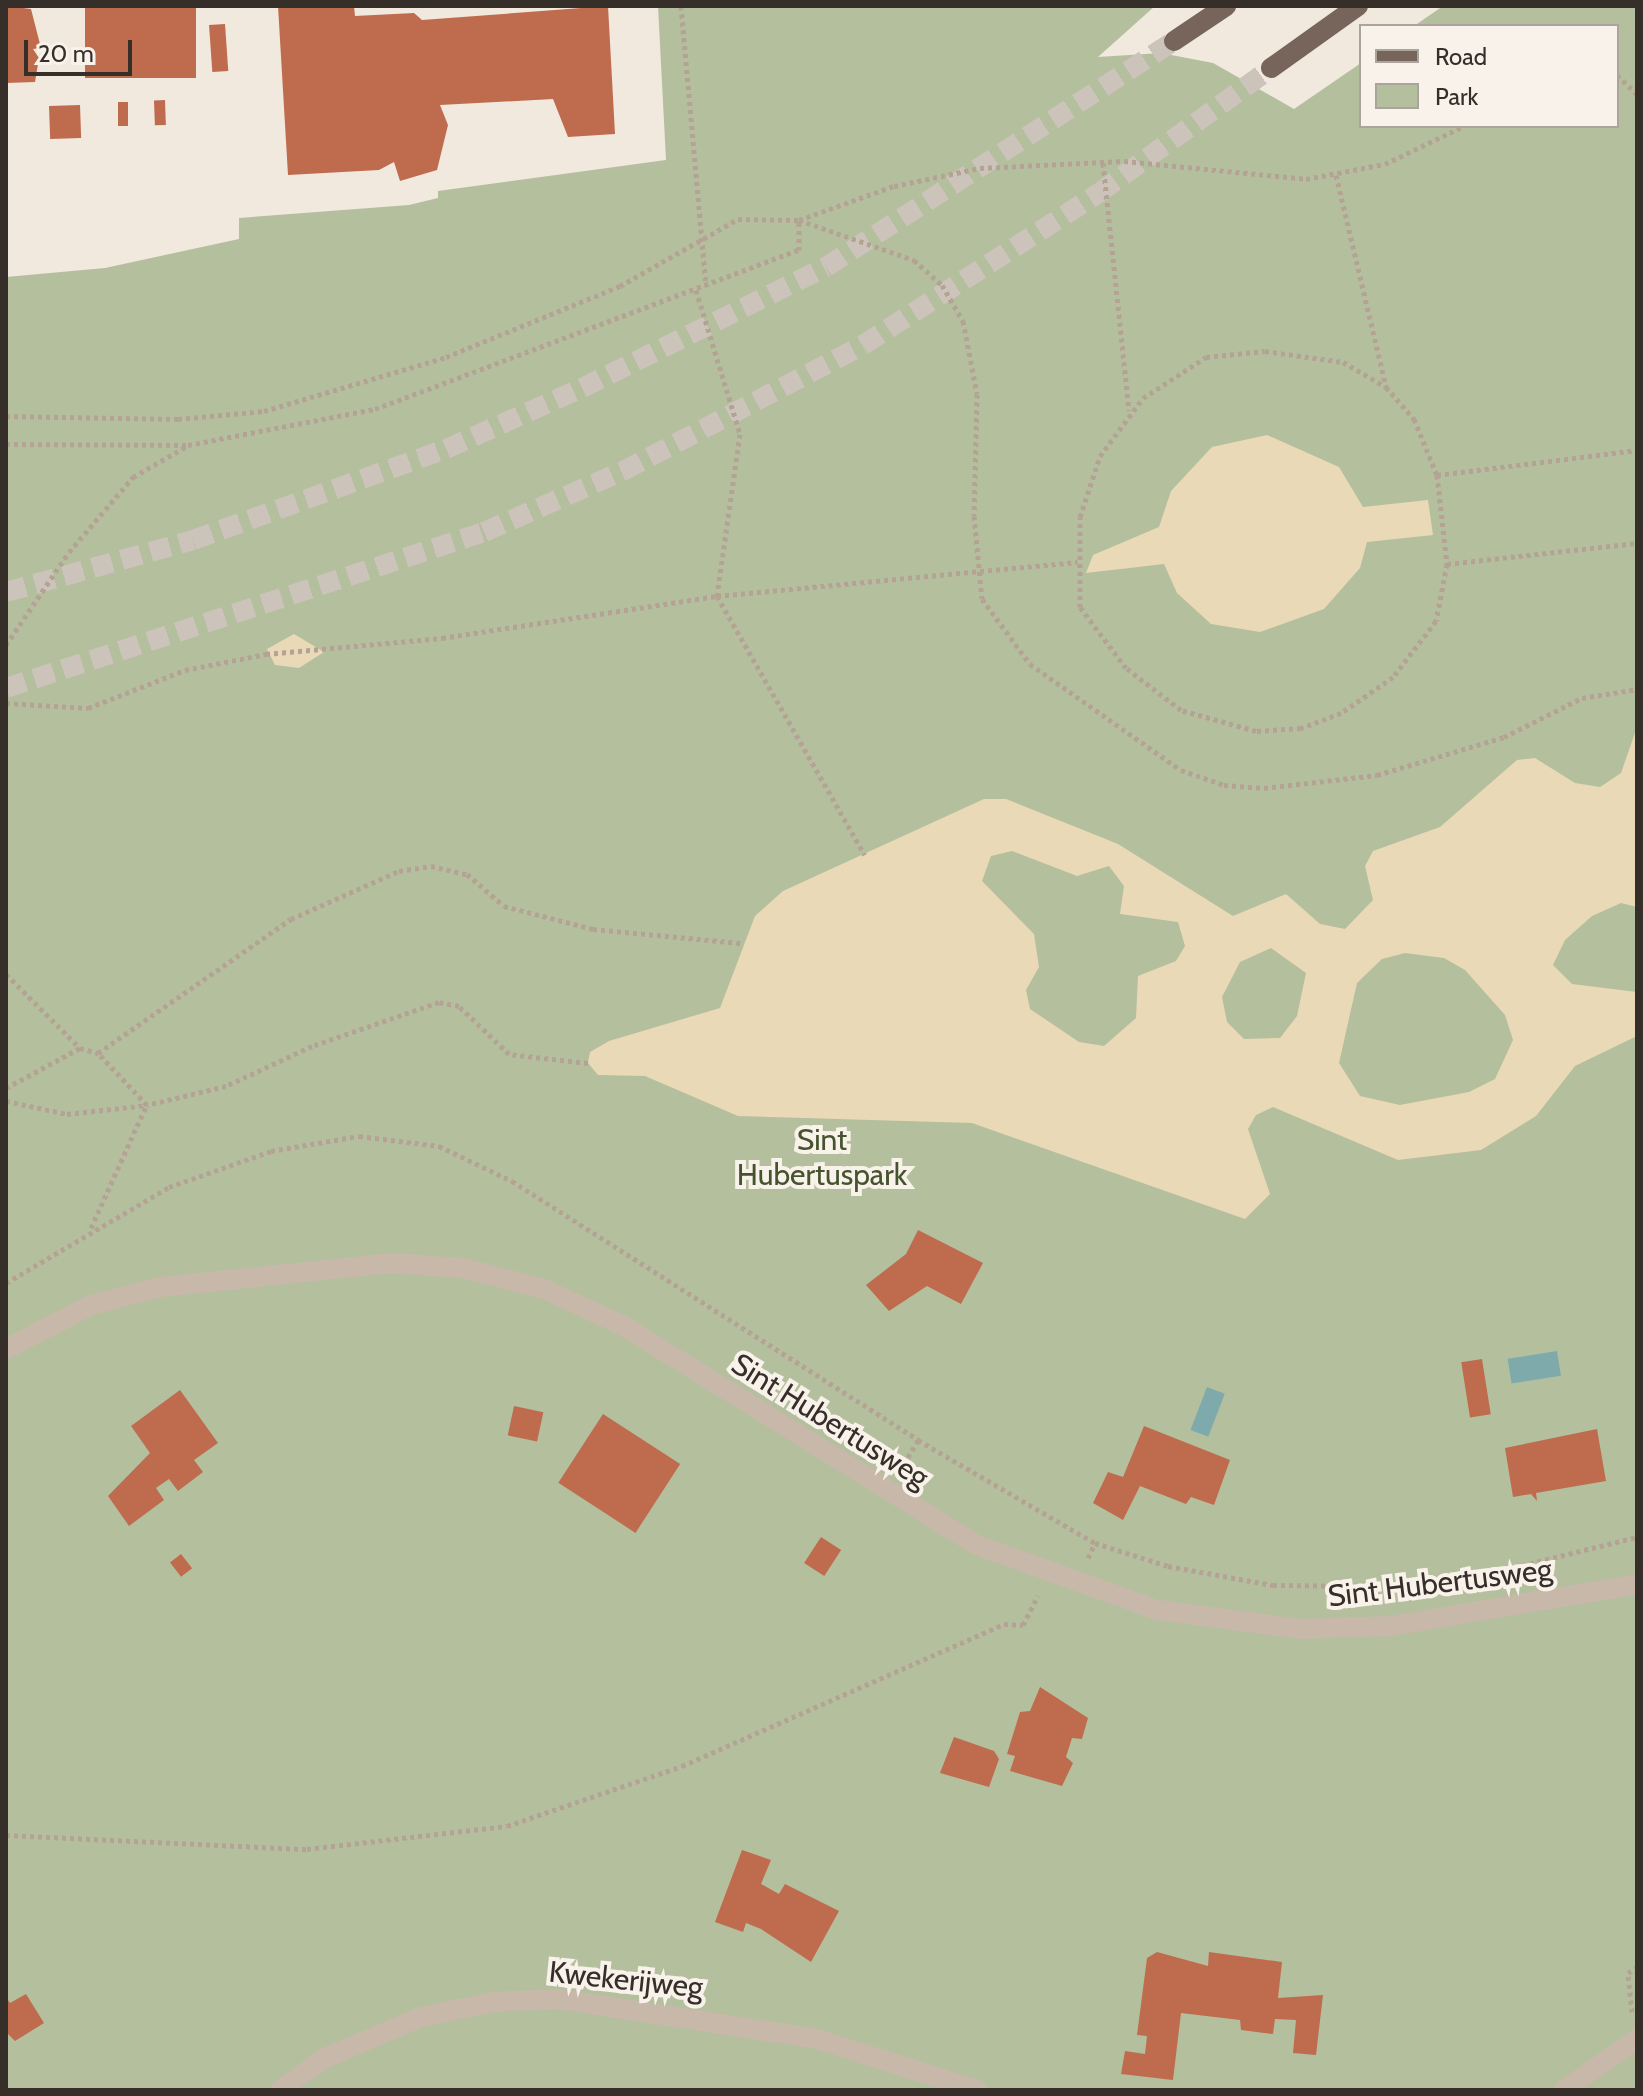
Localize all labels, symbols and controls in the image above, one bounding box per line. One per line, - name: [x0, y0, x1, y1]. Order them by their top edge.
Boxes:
- scale bar: [28, 24, 136, 74]
- legend: [1359, 24, 1619, 128]
- text: 20 m: [38, 39, 94, 68]
- text: Road: [1435, 42, 1487, 71]
- text: Park: [1435, 82, 1478, 111]
- park label: Sint Hubertuspark: [737, 1122, 907, 1192]
- street label: Sint Hubertusweg: [725, 1346, 935, 1496]
- street label: Sint Hubertusweg: [1326, 1551, 1554, 1615]
- street label: Kwekerijweg: [547, 1954, 705, 2006]

